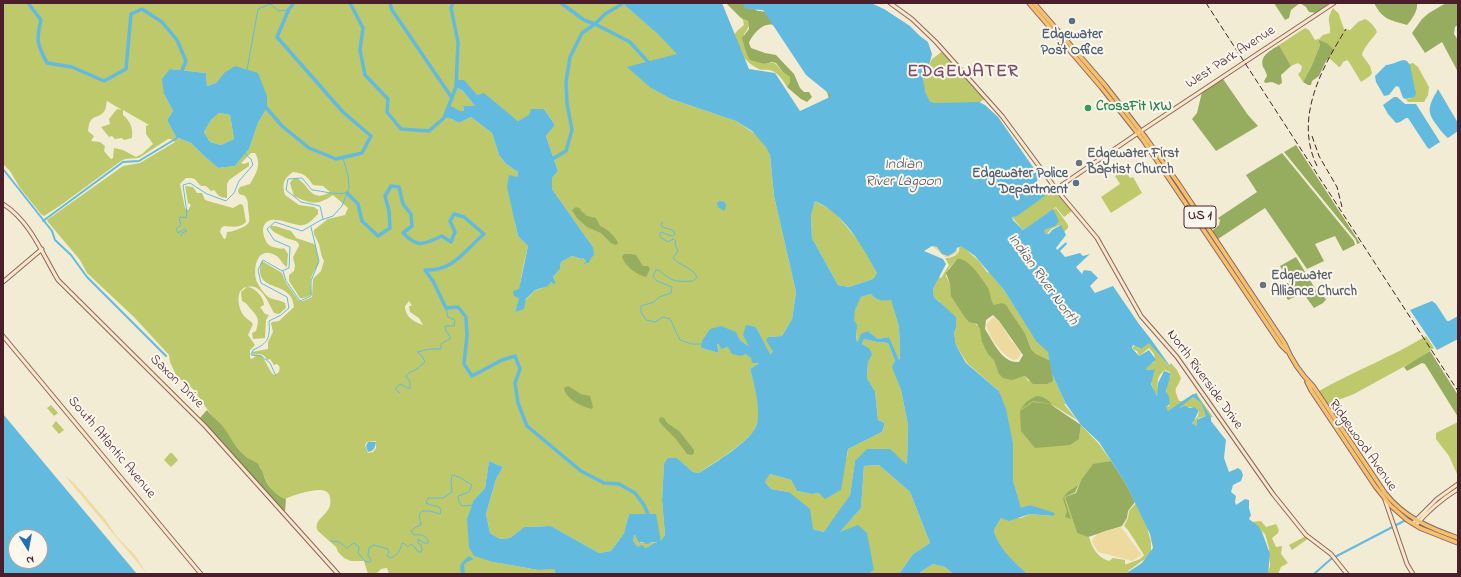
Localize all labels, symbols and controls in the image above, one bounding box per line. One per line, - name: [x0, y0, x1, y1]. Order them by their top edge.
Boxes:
- marker: Edgewater Post Office: [1067, 16, 1077, 26]
- street label: West Park Avenue: [1183, 23, 1279, 93]
- place label: Edgewater Post Office: [1041, 28, 1103, 60]
- district label: EDGEWATER: [907, 62, 1019, 84]
- place label: CrossFit IXW: [1096, 100, 1172, 116]
- marker: CrossFit IXW: [1083, 103, 1093, 113]
- place label: Edgewater First Baptist Church: [1087, 147, 1179, 180]
- water label: Indian River Lagoon: [865, 157, 941, 192]
- marker: Edgewater First Baptist Church: [1074, 158, 1084, 168]
- place label: Edgewater Police Department: [972, 167, 1068, 200]
- marker: Edgewater Police Department: [1071, 178, 1081, 188]
- road number: US 1: [1184, 206, 1216, 228]
- water label: Indian River North: [1003, 231, 1081, 329]
- place label: Edgewater Alliance Church: [1271, 269, 1357, 302]
- marker: Edgewater Alliance Church: [1258, 280, 1268, 290]
- street label: North Riverside Drive: [1162, 327, 1246, 433]
- street label: Saxon Drive: [146, 352, 206, 412]
- street label: South Atlantic Avenue: [63, 394, 159, 502]
- street label: Ridgewood Avenue: [1324, 397, 1400, 495]
- north arrow: [8, 529, 48, 569]
- text: N: [25, 551, 35, 568]

